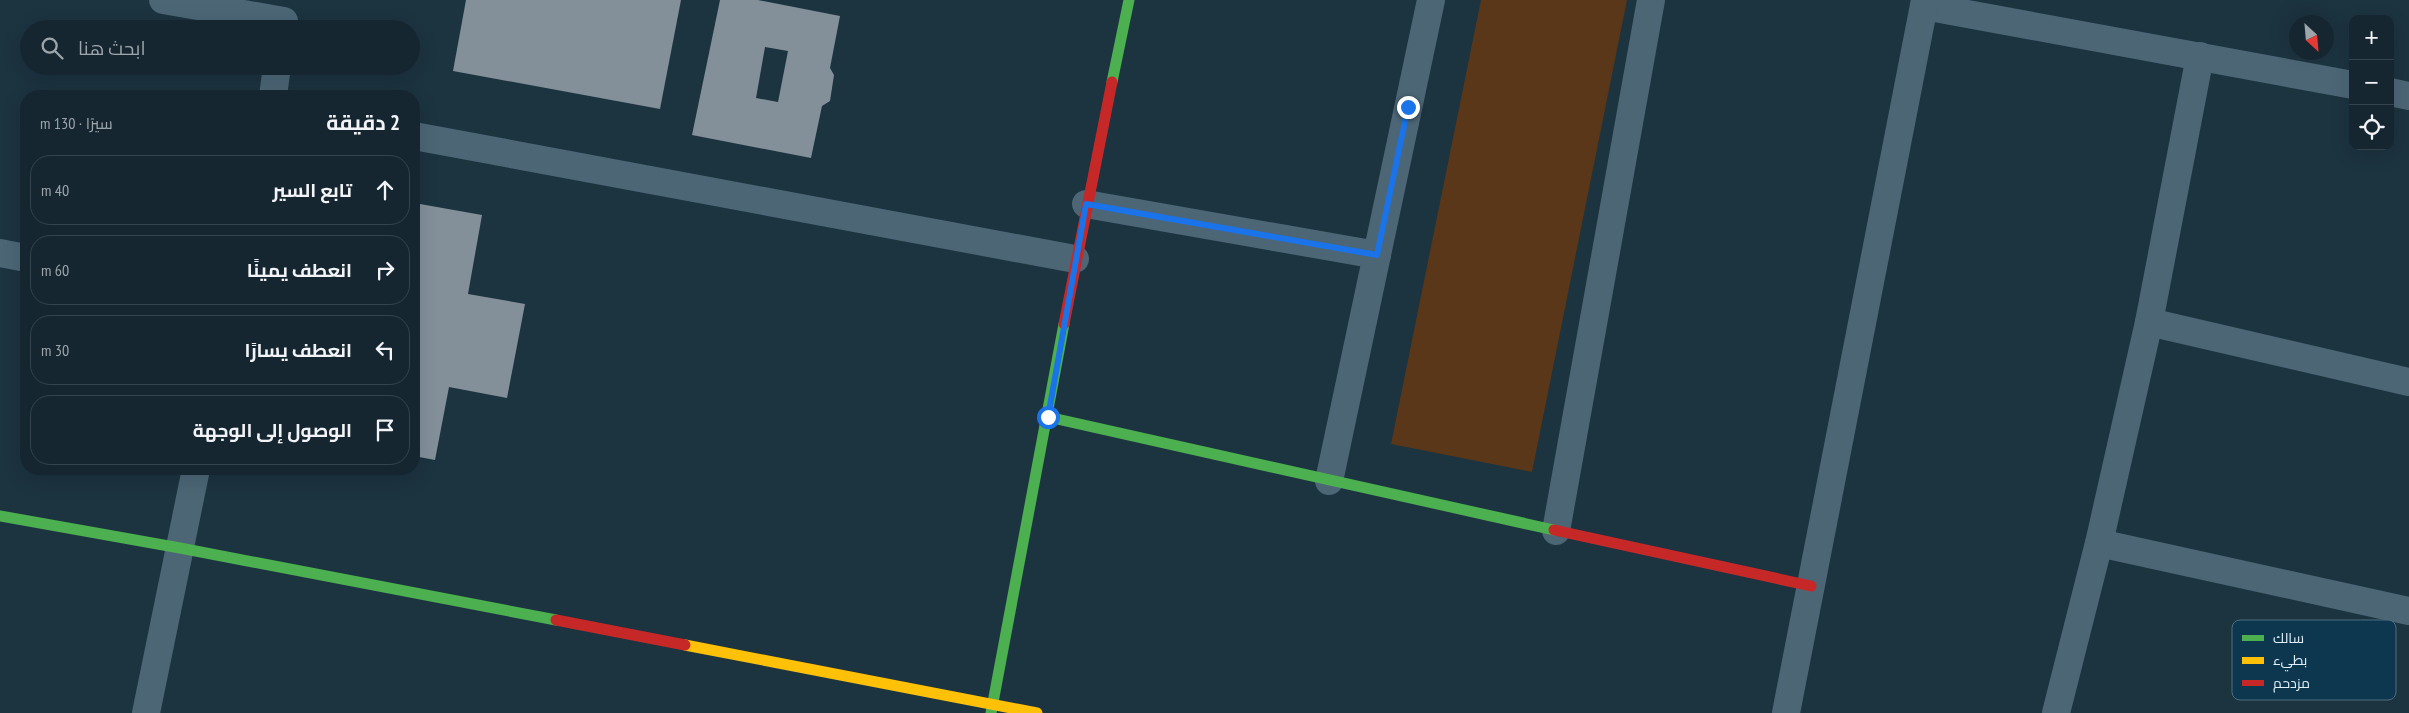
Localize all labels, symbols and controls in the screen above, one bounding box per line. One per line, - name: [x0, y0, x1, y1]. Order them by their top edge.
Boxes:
- north arrow: [2289, 15, 2334, 60]
- map controls: [2349, 15, 2394, 150]
- button: +: [2349, 15, 2394, 60]
- search box: [20, 20, 420, 75]
- icon: search: [38, 34, 66, 62]
- text: ابحث هنا: [78, 36, 146, 60]
- button: −: [2349, 60, 2394, 105]
- route end: [1397, 96, 1420, 119]
- button: locate: [2349, 105, 2394, 150]
- text: 2 دقيقة: [326, 109, 400, 136]
- text: سيرًا · 130 m: [40, 113, 113, 133]
- icon: ahead: [371, 176, 399, 204]
- text: تابع السير: [273, 178, 352, 202]
- text: 40 m: [41, 180, 69, 200]
- icon: right: [371, 256, 399, 284]
- text: انعطف يمينًا: [247, 258, 352, 282]
- text: 60 m: [41, 260, 69, 280]
- icon: left: [371, 336, 399, 364]
- text: انعطف يسارًا: [244, 338, 352, 362]
- text: 30 m: [41, 340, 69, 360]
- route start: [1037, 406, 1060, 429]
- icon: arrive: [371, 416, 399, 444]
- text: الوصول إلى الوجهة: [193, 418, 352, 442]
- legend: [2232, 620, 2396, 700]
- text: سالك: [2273, 629, 2304, 647]
- text: بطيء: [2273, 651, 2307, 672]
- text: مزدحم: [2273, 674, 2310, 693]

